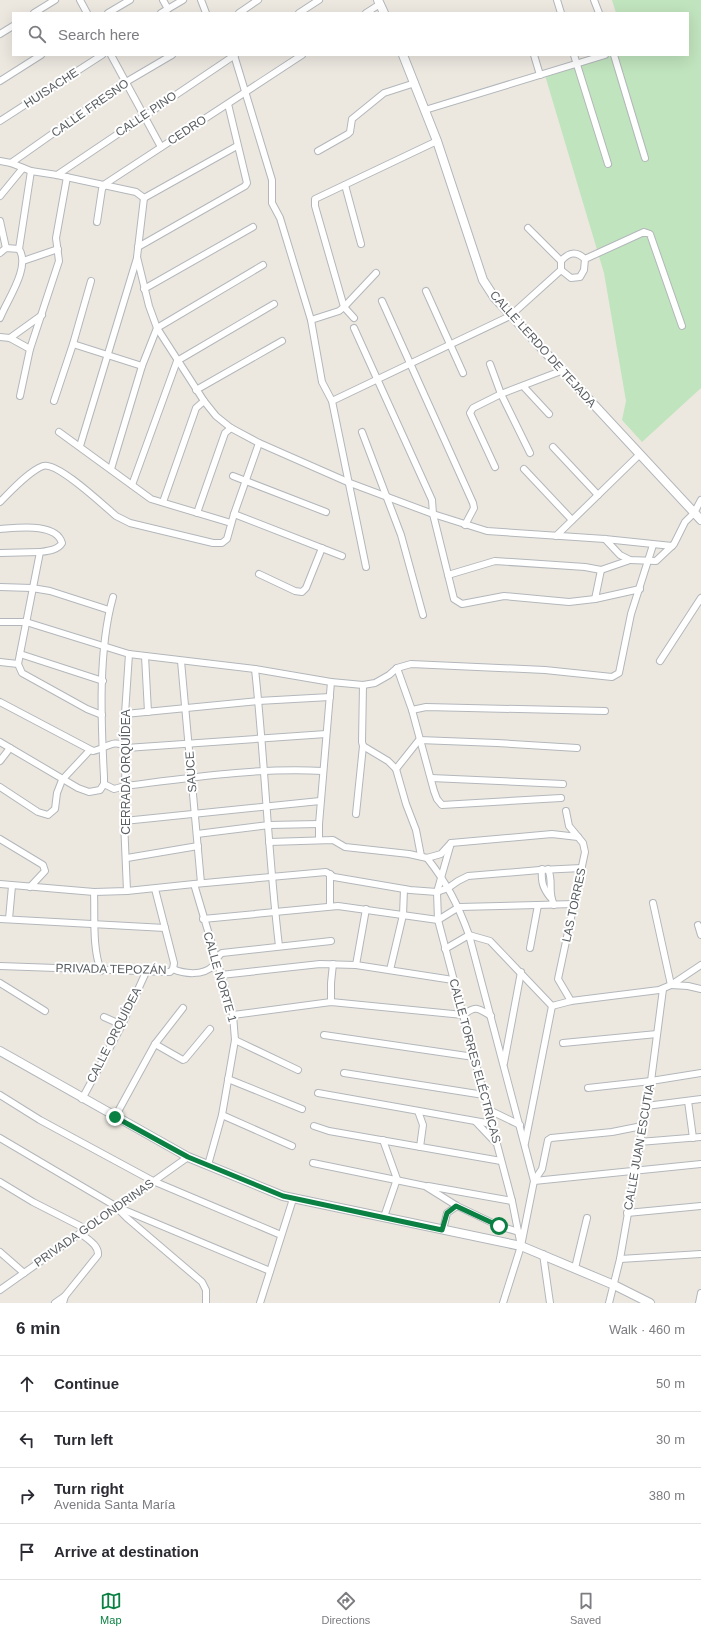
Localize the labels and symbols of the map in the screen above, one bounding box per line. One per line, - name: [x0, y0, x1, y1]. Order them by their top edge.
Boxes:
- street label: HUISACHE: [21, 65, 81, 111]
- street label: CALLE FRESNO: [49, 76, 131, 140]
- street label: CALLE PINO: [113, 88, 179, 140]
- street label: CEDRO: [165, 112, 209, 148]
- street label: CALLE LERDO DE TEJADA: [487, 288, 599, 410]
- street label: CERRADA ORQUÍDEA: [118, 709, 133, 835]
- street label: SAUCE: [183, 751, 199, 793]
- street label: LAS TORRES: [559, 867, 589, 943]
- street label: CALLE NORTE 1: [200, 930, 240, 1024]
- street label: PRIVADA TEPOZÁN: [55, 960, 167, 977]
- street label: CALLE TORRES ELÉCTRICAS: [446, 977, 505, 1145]
- street label: CALLE ORQUÍDEA: [83, 984, 144, 1085]
- street label: CALLE JUAN ESCUTIA: [621, 1083, 657, 1211]
- route end: [106, 1108, 124, 1126]
- street label: PRIVADA GOLONDRINAS: [31, 1176, 157, 1270]
- route start: [490, 1217, 508, 1235]

